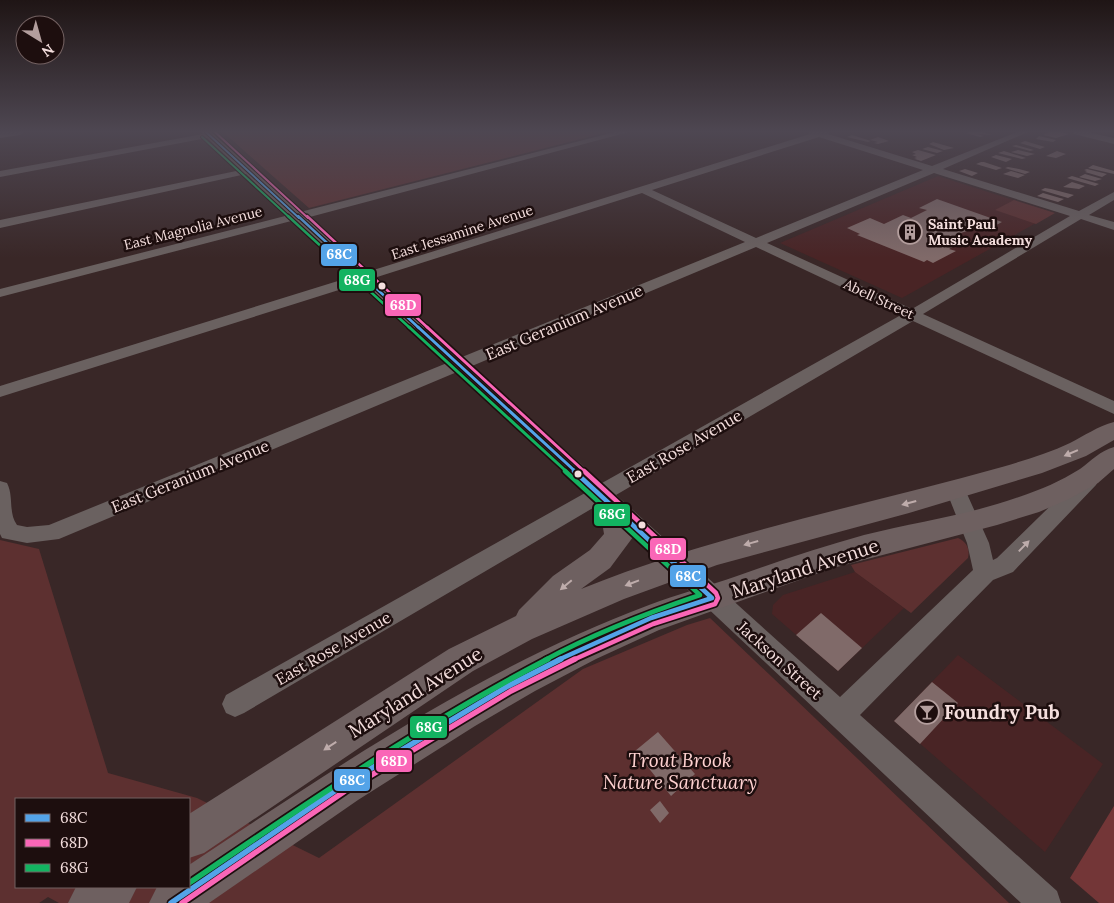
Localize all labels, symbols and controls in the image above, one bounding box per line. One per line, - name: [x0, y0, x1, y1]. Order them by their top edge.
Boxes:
- north arrow: [15, 15, 65, 65]
- text: N: [38, 40, 58, 61]
- street label: East Jessamine Avenue: [389, 200, 536, 263]
- street label: East Magnolia Avenue: [122, 202, 265, 254]
- place label: Saint Paul Music Academy: [928, 215, 1033, 249]
- building icon: Saint Paul Music Academy: [897, 219, 923, 245]
- line badge: 68C: [320, 243, 358, 267]
- text: 68C: [326, 245, 352, 263]
- line badge: 68G: [338, 268, 376, 292]
- text: 68G: [344, 271, 371, 289]
- street label: Abell Street: [840, 274, 918, 323]
- street label: East Geranium Avenue: [483, 280, 646, 364]
- unlabelled marker: [377, 281, 387, 291]
- line badge: 68D: [384, 293, 422, 317]
- text: 68D: [390, 296, 417, 314]
- street label: East Rose Avenue: [623, 405, 746, 487]
- street label: East Geranium Avenue: [108, 435, 272, 517]
- one-way arrow: [1064, 449, 1078, 457]
- unlabelled marker: [573, 469, 583, 479]
- one-way arrow: [901, 499, 916, 507]
- line badge: 68G: [593, 503, 631, 527]
- text: 68G: [599, 505, 626, 523]
- unlabelled marker: [637, 520, 647, 530]
- street label: Maryland Avenue: [728, 533, 882, 603]
- line badge: 68D: [649, 537, 687, 561]
- text: 68D: [655, 540, 682, 558]
- one-way arrow: [744, 540, 759, 548]
- one-way arrow: [1018, 540, 1030, 552]
- line badge: 68C: [669, 564, 707, 588]
- text: 68C: [675, 567, 701, 585]
- one-way arrow: [559, 579, 572, 590]
- one-way arrow: [625, 580, 640, 587]
- street label: East Rose Avenue: [272, 607, 395, 689]
- street label: Jackson Street: [733, 616, 827, 704]
- street label: Maryland Avenue: [344, 641, 486, 743]
- bar icon: Foundry Pub: [914, 699, 940, 725]
- place label: Foundry Pub: [944, 700, 1060, 724]
- line badge: 68G: [409, 715, 448, 739]
- text: 68G: [416, 718, 443, 736]
- one-way arrow: [324, 741, 337, 751]
- park label: Trout Brook Nature Sanctuary: [603, 748, 757, 794]
- line badge: 68D: [375, 749, 413, 773]
- text: 68D: [381, 752, 408, 770]
- line badge: 68C: [333, 768, 371, 792]
- text: 68C: [339, 771, 365, 789]
- legend: [15, 798, 190, 888]
- text: 68C: [60, 808, 88, 827]
- text: 68D: [60, 833, 88, 852]
- text: 68G: [60, 858, 89, 877]

